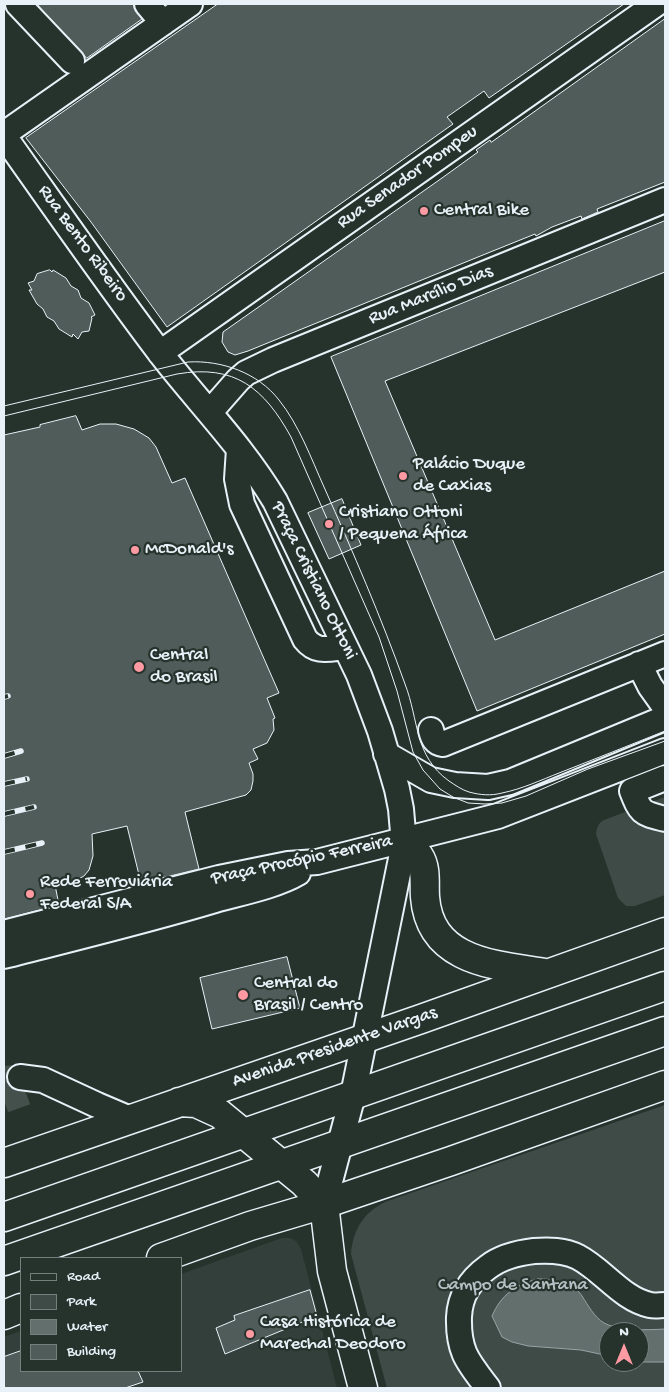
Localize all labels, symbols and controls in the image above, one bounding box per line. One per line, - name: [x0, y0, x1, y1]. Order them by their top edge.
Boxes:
- street label: Rua Senador Pompeu: [333, 121, 483, 235]
- street label: Rua Bento Ribeiro: [32, 181, 132, 307]
- place label: Central Bike: [434, 200, 529, 222]
- marker: Central Bike: [418, 205, 430, 217]
- street label: Rua Marcílio Dias: [366, 261, 496, 331]
- place label: Palácio Duque de Caxias: [413, 454, 525, 498]
- marker: Palácio Duque de Caxias: [397, 470, 409, 482]
- street label: Praça Cristiano Ottoni: [265, 498, 361, 664]
- place label: Cristiano Ottoni / Pequena África: [339, 502, 467, 546]
- marker: Cristiano Ottoni / Pequena África: [323, 518, 335, 530]
- place label: McDonald's: [145, 539, 234, 561]
- marker: McDonald's: [129, 544, 141, 556]
- place label: Central do Brasil: [150, 645, 218, 689]
- marker: Central do Brasil: [132, 660, 146, 674]
- street label: Praça Procópio Ferreira: [209, 831, 395, 891]
- place label: Rede Ferroviária Federal S/A: [40, 872, 172, 916]
- marker: Rede Ferroviária Federal S/A: [24, 888, 36, 900]
- place label: Central do Brasil / Centro: [254, 973, 363, 1017]
- marker: Central do Brasil / Centro: [236, 988, 250, 1002]
- street label: Avenida Presidente Vargas: [230, 1002, 440, 1094]
- legend: [20, 1257, 182, 1372]
- text: Road: [67, 1268, 100, 1286]
- park label: Campo de Santana: [438, 1275, 588, 1297]
- text: Park: [67, 1293, 96, 1311]
- place label: Casa Histórica de Marechal Deodoro: [260, 1312, 406, 1356]
- text: Water: [67, 1318, 107, 1336]
- north arrow: [599, 1322, 649, 1372]
- text: N: [619, 1324, 629, 1341]
- marker: Casa Histórica de Marechal Deodoro: [244, 1328, 256, 1340]
- text: Building: [67, 1343, 116, 1361]

